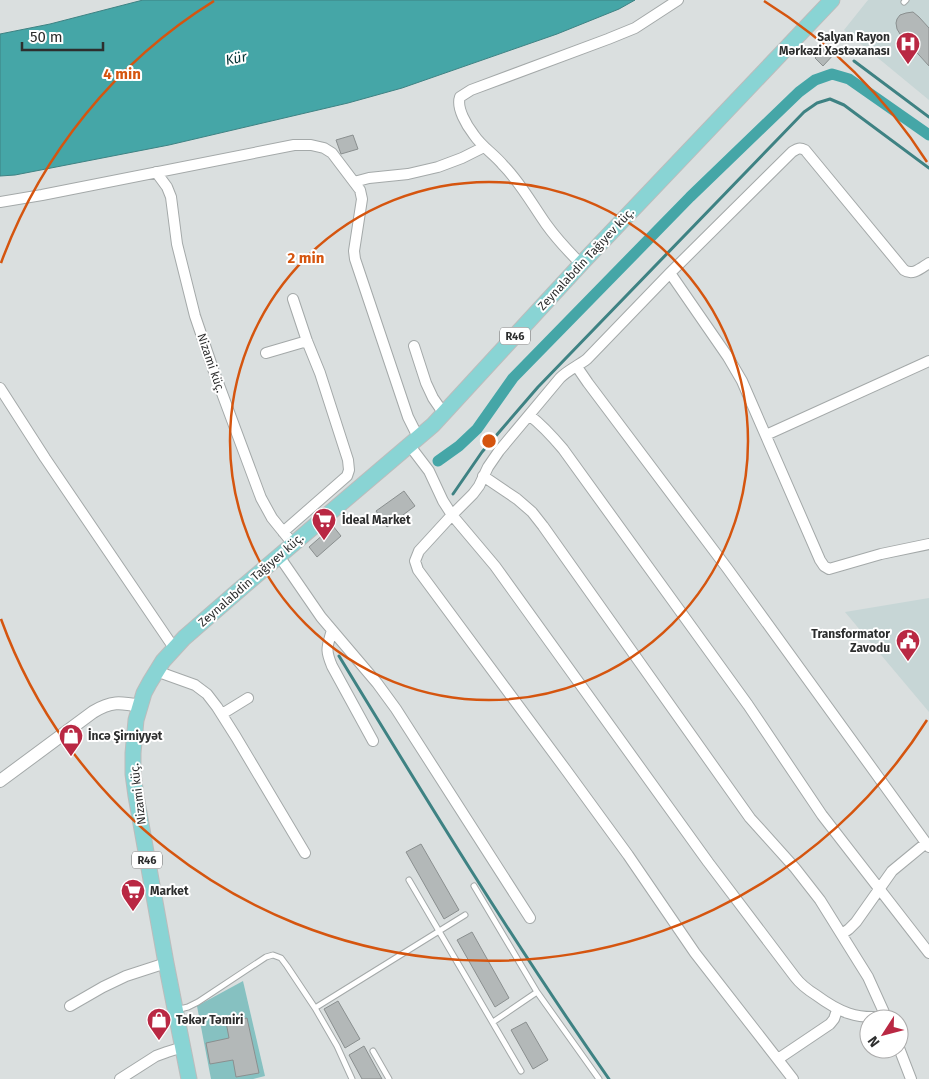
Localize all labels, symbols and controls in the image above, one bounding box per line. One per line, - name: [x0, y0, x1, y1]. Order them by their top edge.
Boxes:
- scale bar: [22, 20, 104, 52]
- text: 50 m: [30, 28, 63, 46]
- place label: Salyan Rayon Mərkəzi Xəstəxanası: [779, 30, 890, 58]
- hospital icon: Salyan Rayon Mərkəzi Xəstəxanası: [895, 31, 921, 65]
- water label: Kür: [224, 48, 249, 69]
- text: 4 min: [103, 65, 141, 83]
- street label: Zeynalabdin Tağıyev küç.: [535, 205, 637, 313]
- text: 2 min: [288, 249, 324, 267]
- road number: R46: [500, 328, 530, 344]
- street label: Nizami küç.: [194, 331, 228, 395]
- centre of rings: [480, 432, 498, 450]
- supermarket icon: İdeal Market: [311, 507, 337, 541]
- place label: İdeal Market: [342, 512, 411, 527]
- street label: Zeynalabdin Tağıyev küç.: [196, 530, 306, 629]
- place label: Transformator Zavodu: [811, 627, 890, 655]
- public building icon: Transformator Zavodu: [895, 628, 921, 662]
- shop icon: İncə Şirniyyət: [58, 723, 84, 757]
- place label: İncə Şirniyyət: [88, 728, 163, 744]
- street label: Nizami küç.: [127, 762, 149, 826]
- road number: R46: [132, 852, 162, 868]
- supermarket icon: Market: [120, 878, 146, 912]
- place label: Market: [150, 884, 189, 898]
- shop icon: Təkər Təmiri: [146, 1007, 172, 1041]
- north arrow: [859, 1009, 909, 1059]
- place label: Təkər Təmiri: [176, 1013, 244, 1027]
- text: N: [864, 1033, 883, 1050]

